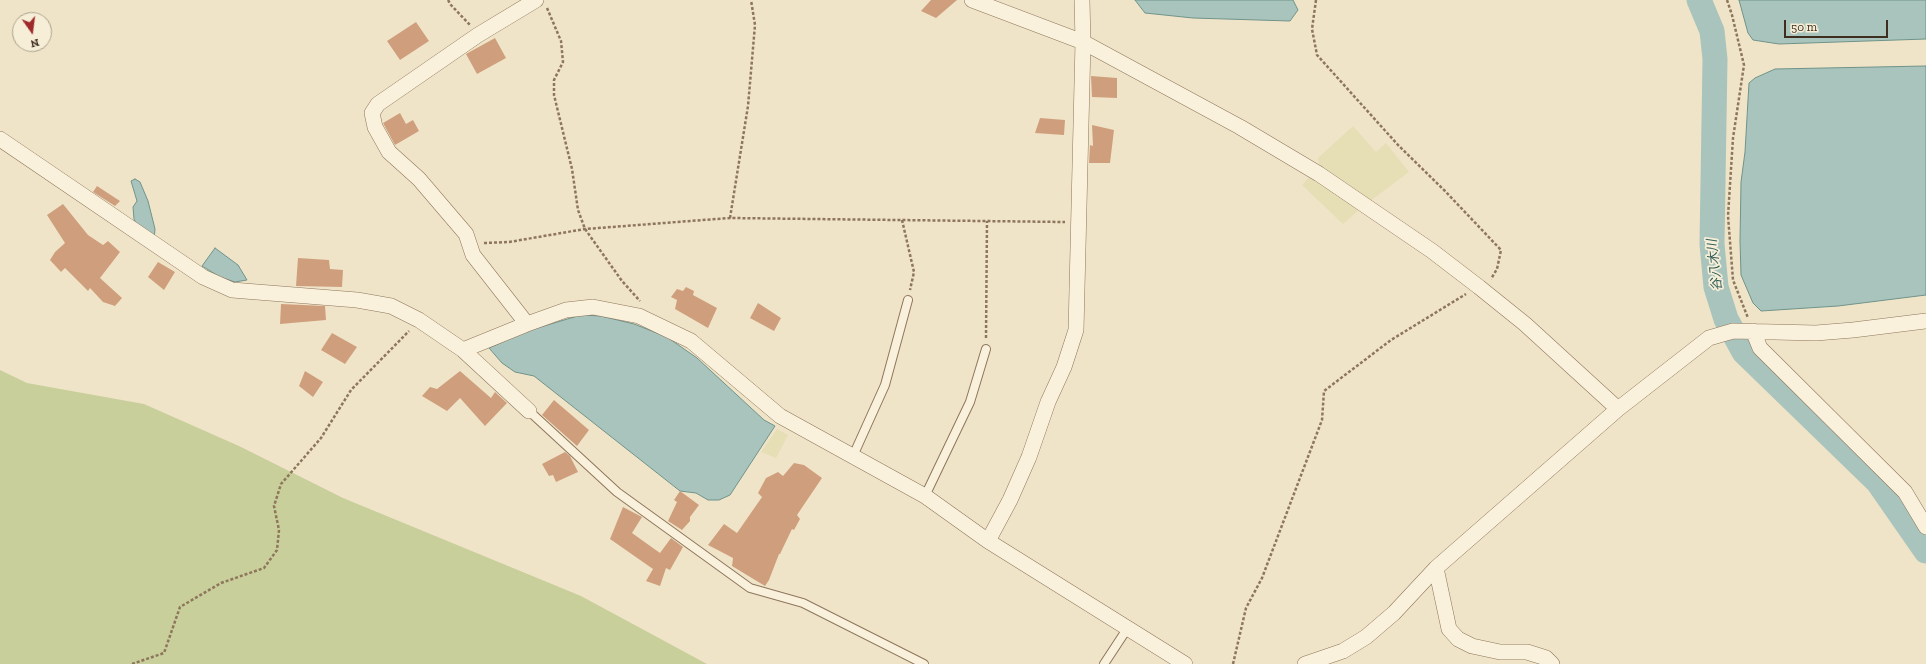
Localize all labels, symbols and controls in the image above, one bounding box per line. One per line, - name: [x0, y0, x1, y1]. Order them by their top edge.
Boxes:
- north arrow: [12, 12, 52, 52]
- scale bar: [1786, 12, 1890, 38]
- text: 50 m: [1791, 20, 1817, 34]
- text: N: [29, 36, 40, 50]
- water label: 谷八木川: [1705, 238, 1725, 292]

